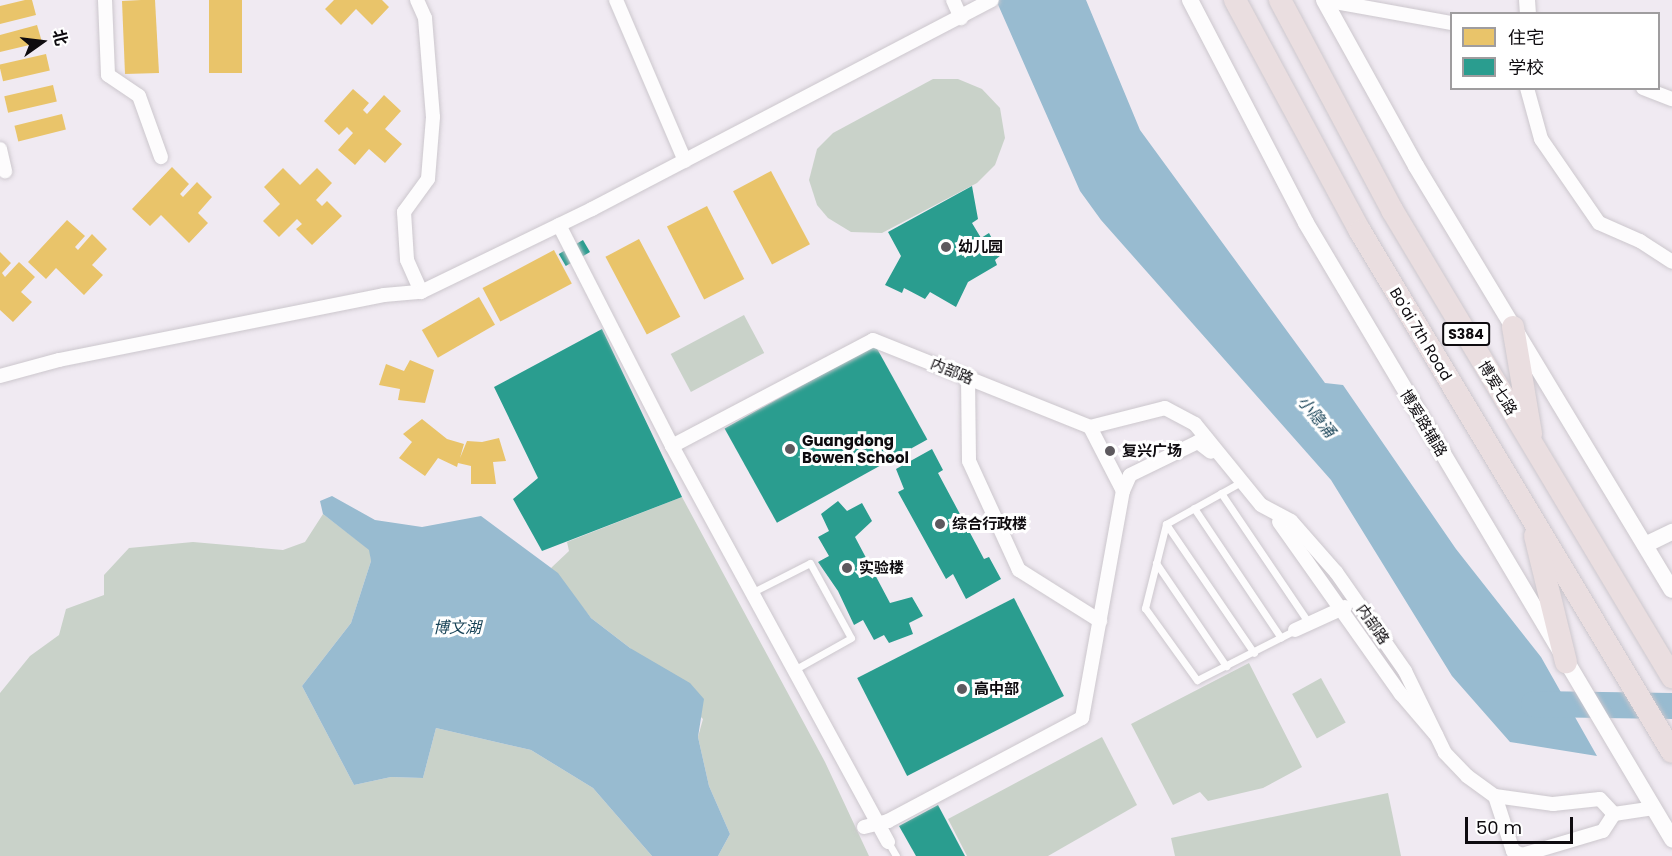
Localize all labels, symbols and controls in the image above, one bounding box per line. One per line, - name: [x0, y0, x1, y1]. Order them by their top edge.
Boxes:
- north arrow: [12, 12, 72, 72]
- legend: [1450, 12, 1660, 90]
- text: 住宅: [1508, 25, 1544, 50]
- text: 北: [47, 27, 73, 48]
- text: 学校: [1508, 55, 1544, 80]
- place label: 幼儿园: [958, 238, 1003, 256]
- marker: 幼儿园: [939, 240, 953, 254]
- street label: Bo'ai 7th Road: [1386, 284, 1456, 384]
- road number: S384: [1442, 323, 1490, 345]
- street label: 内部路: [928, 354, 976, 388]
- street label: 博爱七路: [1475, 358, 1521, 418]
- street label: 博爱路辅路: [1397, 386, 1451, 460]
- water label: 小隐涌: [1293, 392, 1339, 442]
- place label: Guangdong Bowen School: [802, 431, 909, 466]
- marker: Guangdong Bowen School: [783, 442, 797, 456]
- place label: 复兴广场: [1122, 442, 1182, 460]
- marker: 复兴广场: [1103, 444, 1117, 458]
- place label: 综合行政楼: [952, 515, 1027, 533]
- marker: 综合行政楼: [933, 517, 947, 531]
- place label: 实验楼: [859, 559, 904, 577]
- marker: 实验楼: [840, 561, 854, 575]
- street label: 内部路: [1353, 600, 1393, 648]
- water label: 博文湖: [433, 618, 481, 638]
- place label: 高中部: [974, 680, 1019, 698]
- marker: 高中部: [955, 682, 969, 696]
- scale bar: [1468, 805, 1576, 843]
- text: 50 m: [1476, 815, 1522, 840]

